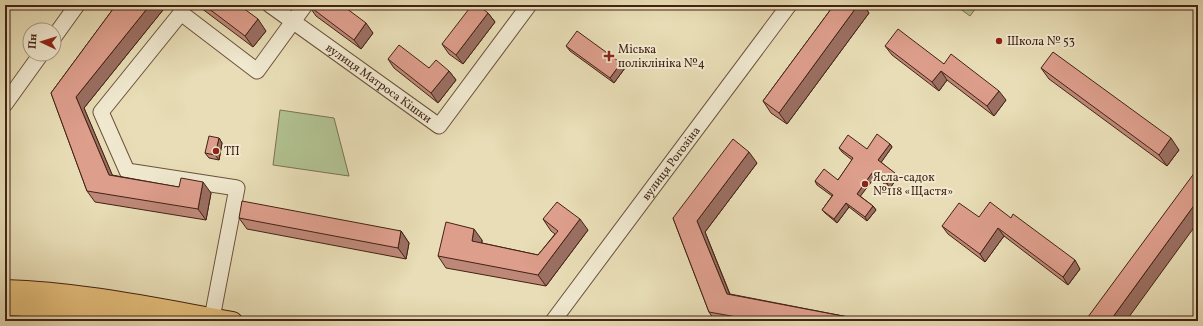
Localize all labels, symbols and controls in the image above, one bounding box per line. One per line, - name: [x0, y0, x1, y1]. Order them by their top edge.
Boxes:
- north arrow: [22, 22, 62, 62]
- text: Пн: [25, 33, 42, 50]
- place label: Школа № 53: [1007, 34, 1075, 50]
- marker: Школа № 53: [994, 36, 1004, 46]
- street label: вулиця Матроса Кішки: [322, 40, 435, 127]
- place label: Міська поліклініка №4: [618, 42, 705, 72]
- marker: Міська поліклініка №4: [603, 50, 615, 62]
- street label: вулиця Рогозіна: [639, 123, 705, 204]
- place label: ТП: [224, 144, 240, 160]
- marker: ТП: [211, 146, 221, 156]
- place label: Ясла-садок №118 «Щастя»: [873, 170, 953, 200]
- marker: Ясла-садок №118 «Щастя»: [860, 179, 870, 189]

